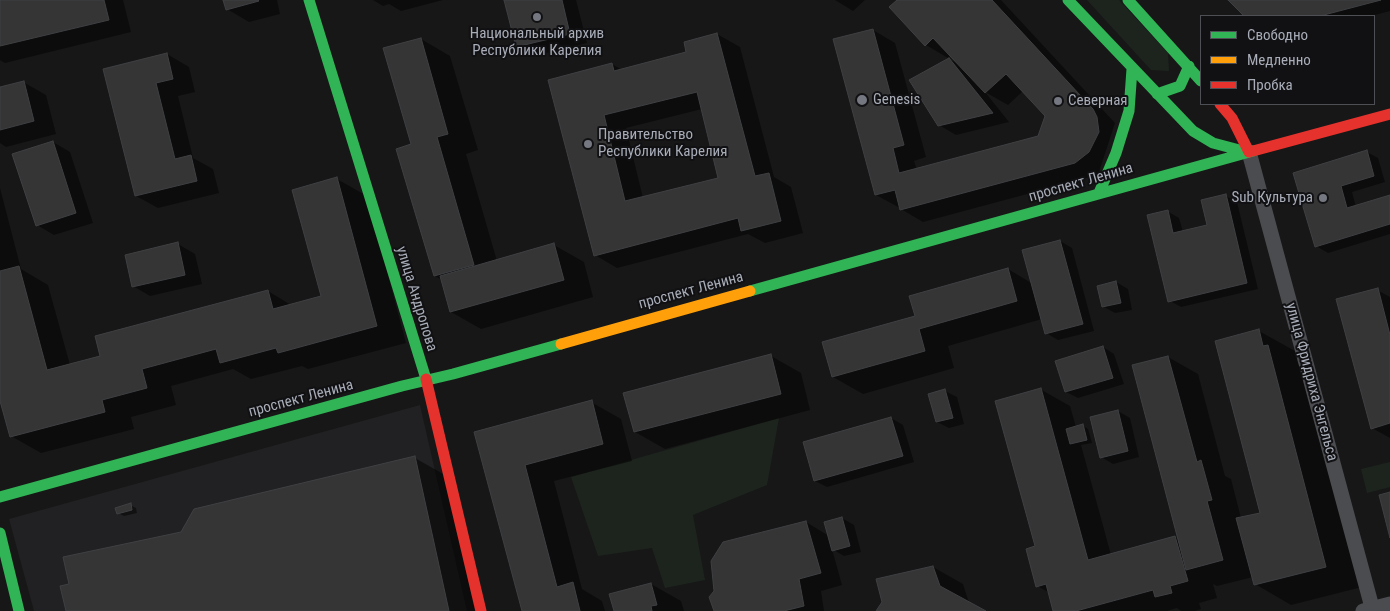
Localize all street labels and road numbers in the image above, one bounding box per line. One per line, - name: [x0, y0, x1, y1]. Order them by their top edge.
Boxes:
- street label: проспект Ленина: [1027, 160, 1135, 206]
- street label: улица Андропова: [391, 244, 441, 354]
- street label: проспект Ленина: [637, 268, 745, 314]
- street label: улица Фридриха Энгельса: [1281, 301, 1341, 463]
- street label: проспект Ленина: [247, 376, 355, 422]

